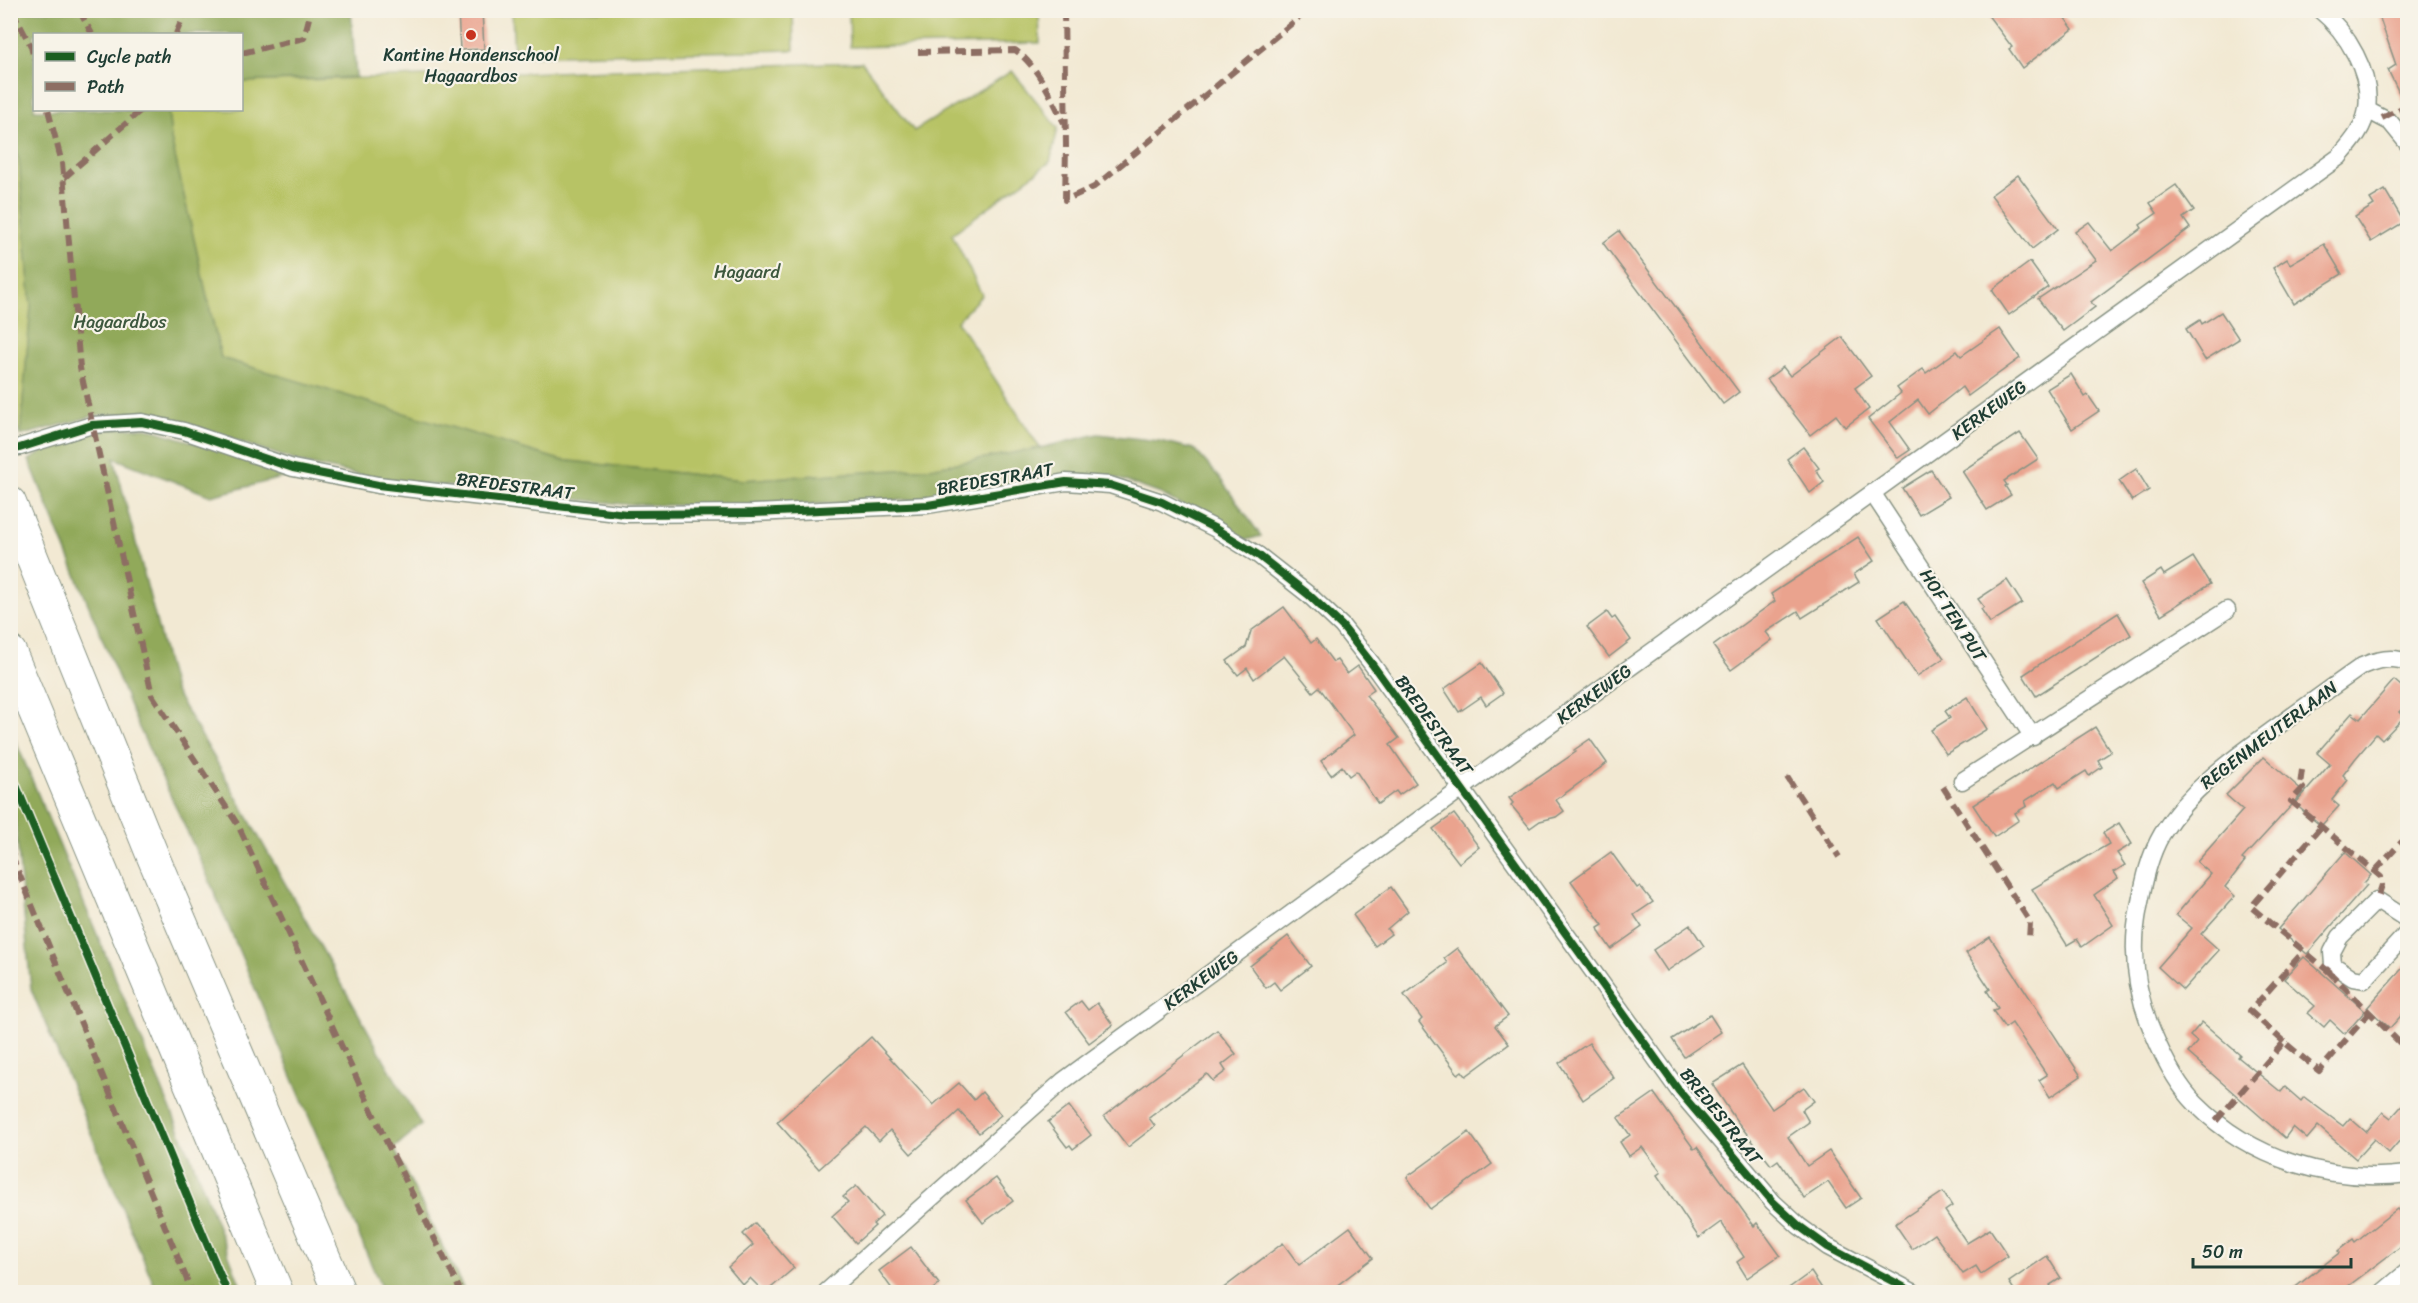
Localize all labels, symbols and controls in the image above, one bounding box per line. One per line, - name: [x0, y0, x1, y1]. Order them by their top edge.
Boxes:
- marker: Kantine Hondenschool Hagaardbos: [464, 28, 478, 42]
- legend: [33, 33, 243, 111]
- place label: Kantine Hondenschool Hagaardbos: [383, 39, 560, 92]
- text: Cycle path: [87, 41, 171, 73]
- text: Path: [87, 71, 124, 103]
- park label: Hagaard: [714, 256, 781, 288]
- park label: Hagaardbos: [73, 306, 167, 338]
- street label: KERKEWEG: [1944, 371, 2034, 449]
- street label: BREDESTRAAT: [934, 453, 1057, 505]
- street label: BREDESTRAAT: [454, 463, 577, 509]
- street label: HOF TEN PUT: [1911, 562, 1996, 669]
- street label: KERKEWEG: [1549, 655, 1639, 733]
- street label: BREDESTRAAT: [1386, 668, 1482, 783]
- street label: REGENMEUTERLAAN: [2193, 672, 2345, 798]
- street label: KERKEWEG: [1156, 941, 1246, 1019]
- street label: BREDESTRAAT: [1671, 1060, 1771, 1173]
- scale bar: [2193, 1231, 2350, 1269]
- text: 50 m: [2202, 1236, 2243, 1268]

